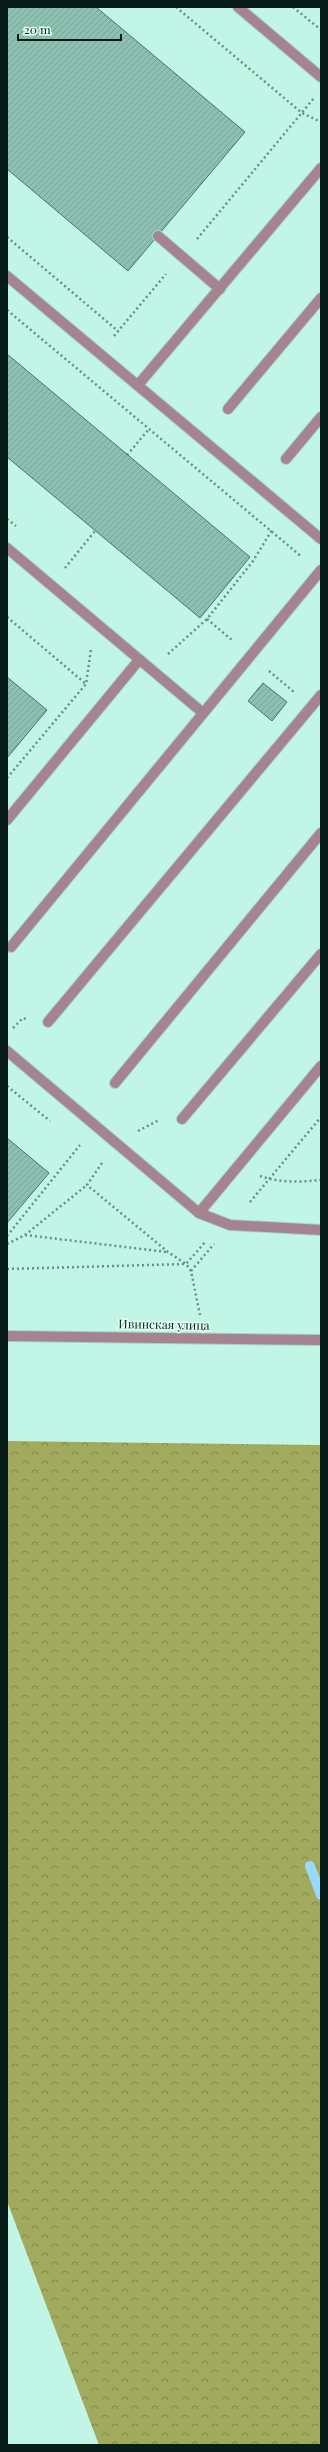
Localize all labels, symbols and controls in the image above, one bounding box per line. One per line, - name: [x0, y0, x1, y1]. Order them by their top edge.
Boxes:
- scale bar: [18, 16, 121, 42]
- text: 20 m: [24, 21, 51, 37]
- street label: Ивинская улица: [118, 1315, 210, 1333]

